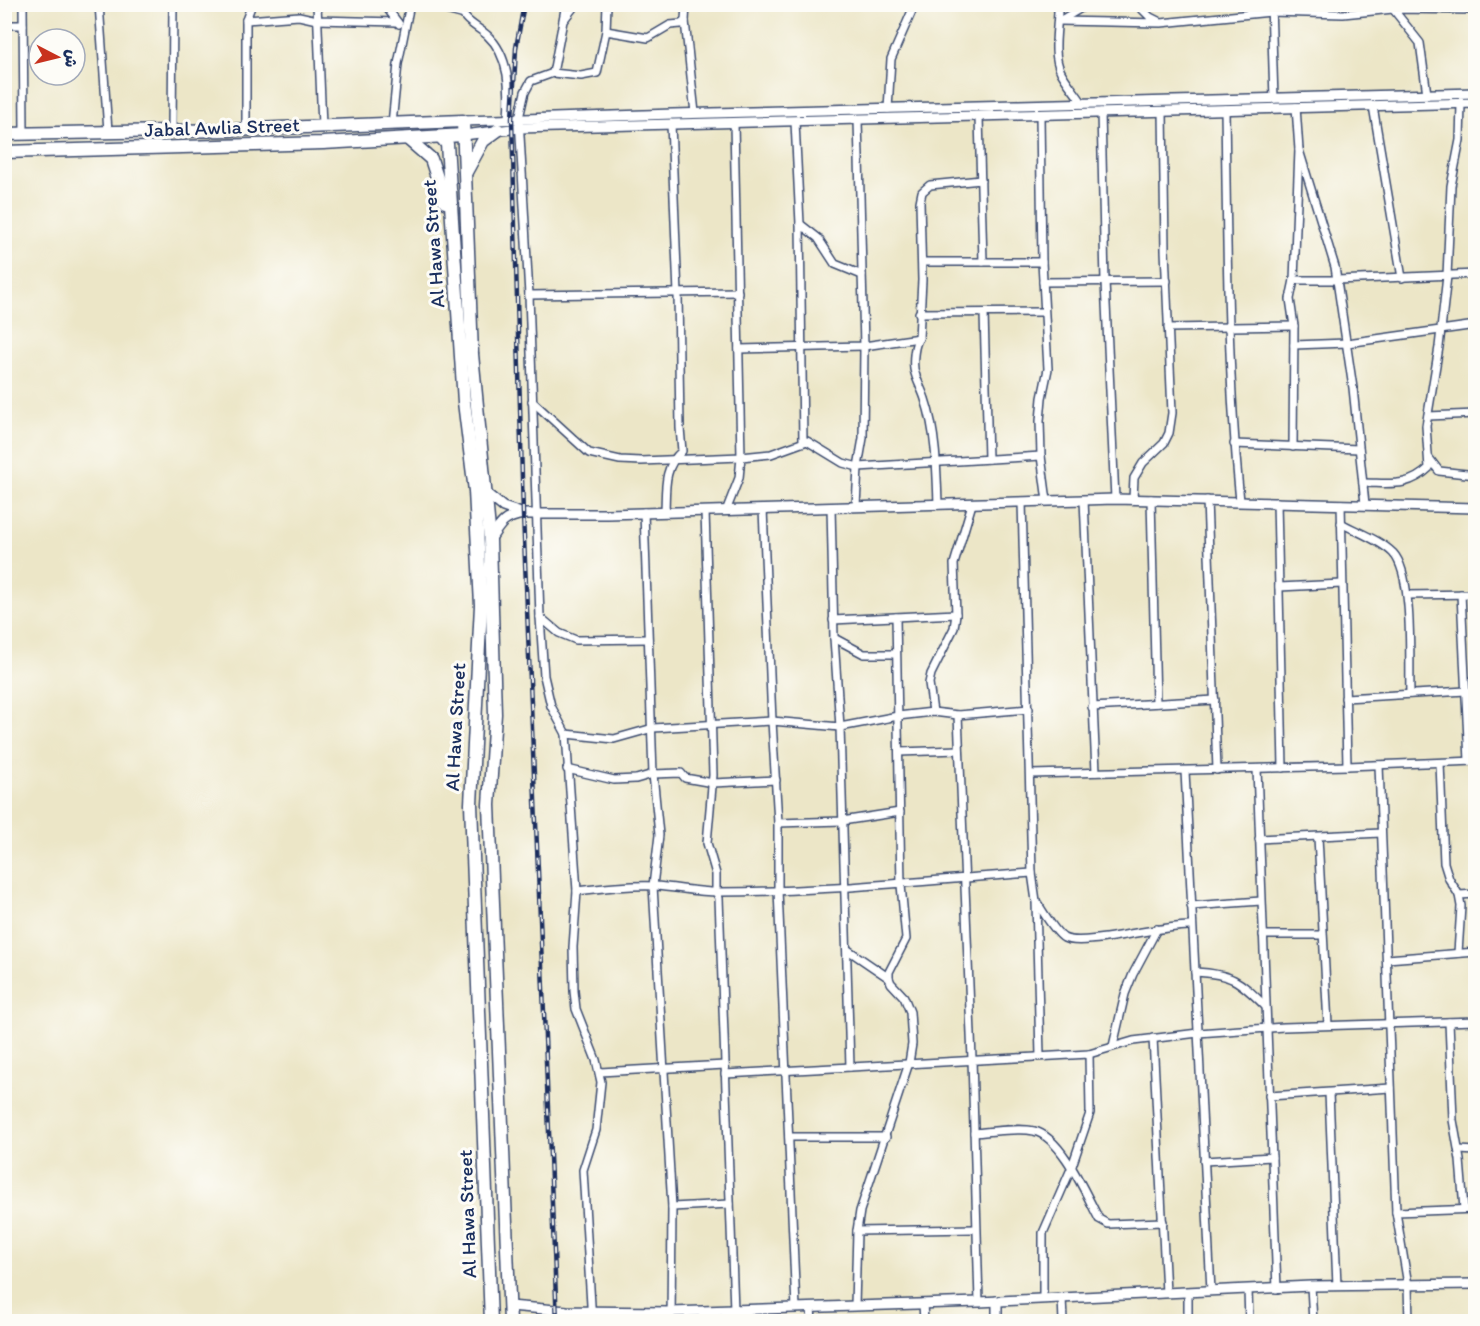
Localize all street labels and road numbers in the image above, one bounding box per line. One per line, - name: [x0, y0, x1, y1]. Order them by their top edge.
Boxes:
- street label: Jabal Awlia Street: [144, 112, 300, 142]
- street label: Al Hawa Street: [417, 179, 449, 309]
- street label: Al Hawa Street: [440, 662, 470, 792]
- street label: Al Hawa Street: [453, 1149, 481, 1279]

